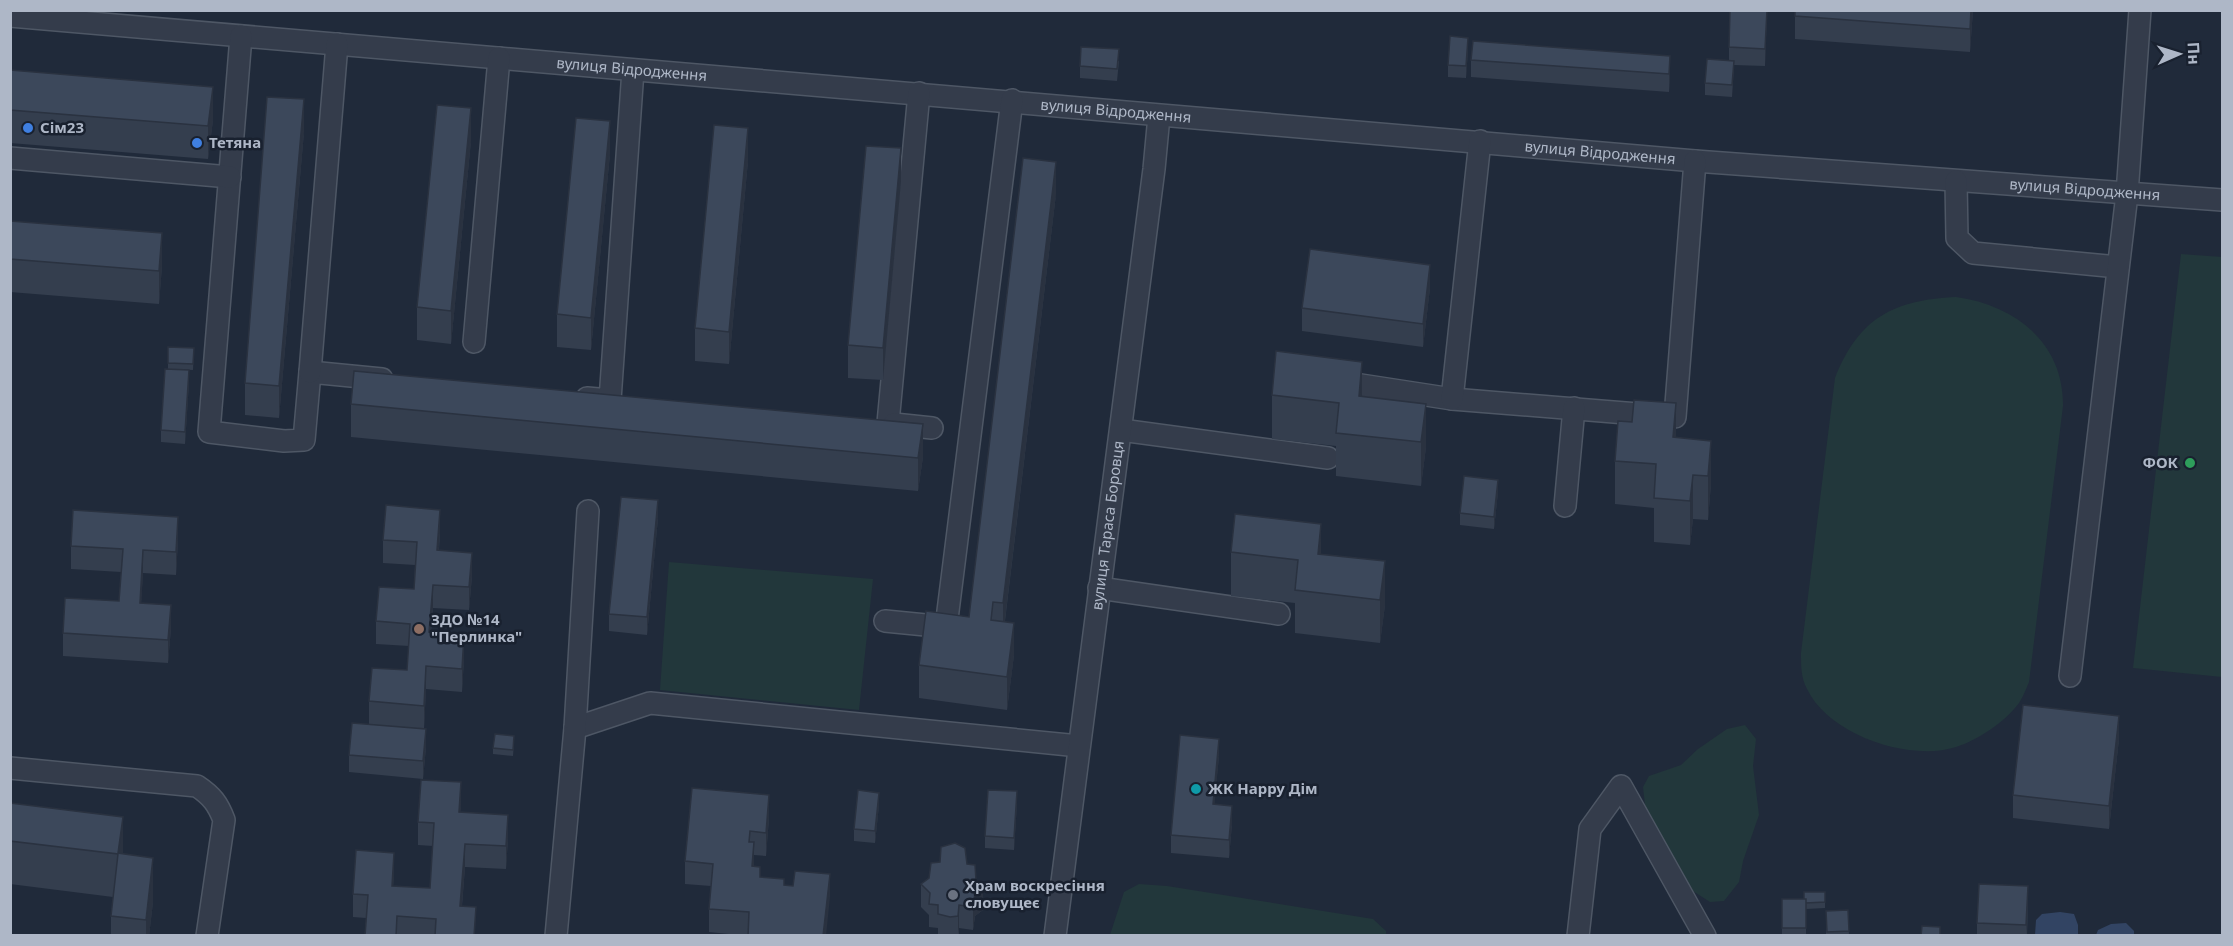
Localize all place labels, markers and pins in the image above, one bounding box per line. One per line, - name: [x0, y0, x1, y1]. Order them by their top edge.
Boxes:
- place label: Сім23: [40, 117, 84, 137]
- marker: Сім23: [21, 121, 35, 135]
- place label: Тетяна: [209, 132, 261, 152]
- marker: Тетяна: [190, 136, 204, 150]
- place label: ФОК: [2142, 452, 2179, 472]
- marker: ФОК: [2183, 456, 2197, 470]
- place label: ЗДО №14 "Перлинка": [431, 609, 522, 646]
- marker: ЗДО №14 "Перлинка": [412, 622, 426, 636]
- place label: ЖК Happy Дім: [1208, 778, 1318, 798]
- marker: ЖК Happy Дім: [1189, 782, 1203, 796]
- place label: Храм воскресіння словущеє: [965, 875, 1105, 912]
- marker: Храм воскресіння словущеє: [946, 888, 960, 902]

